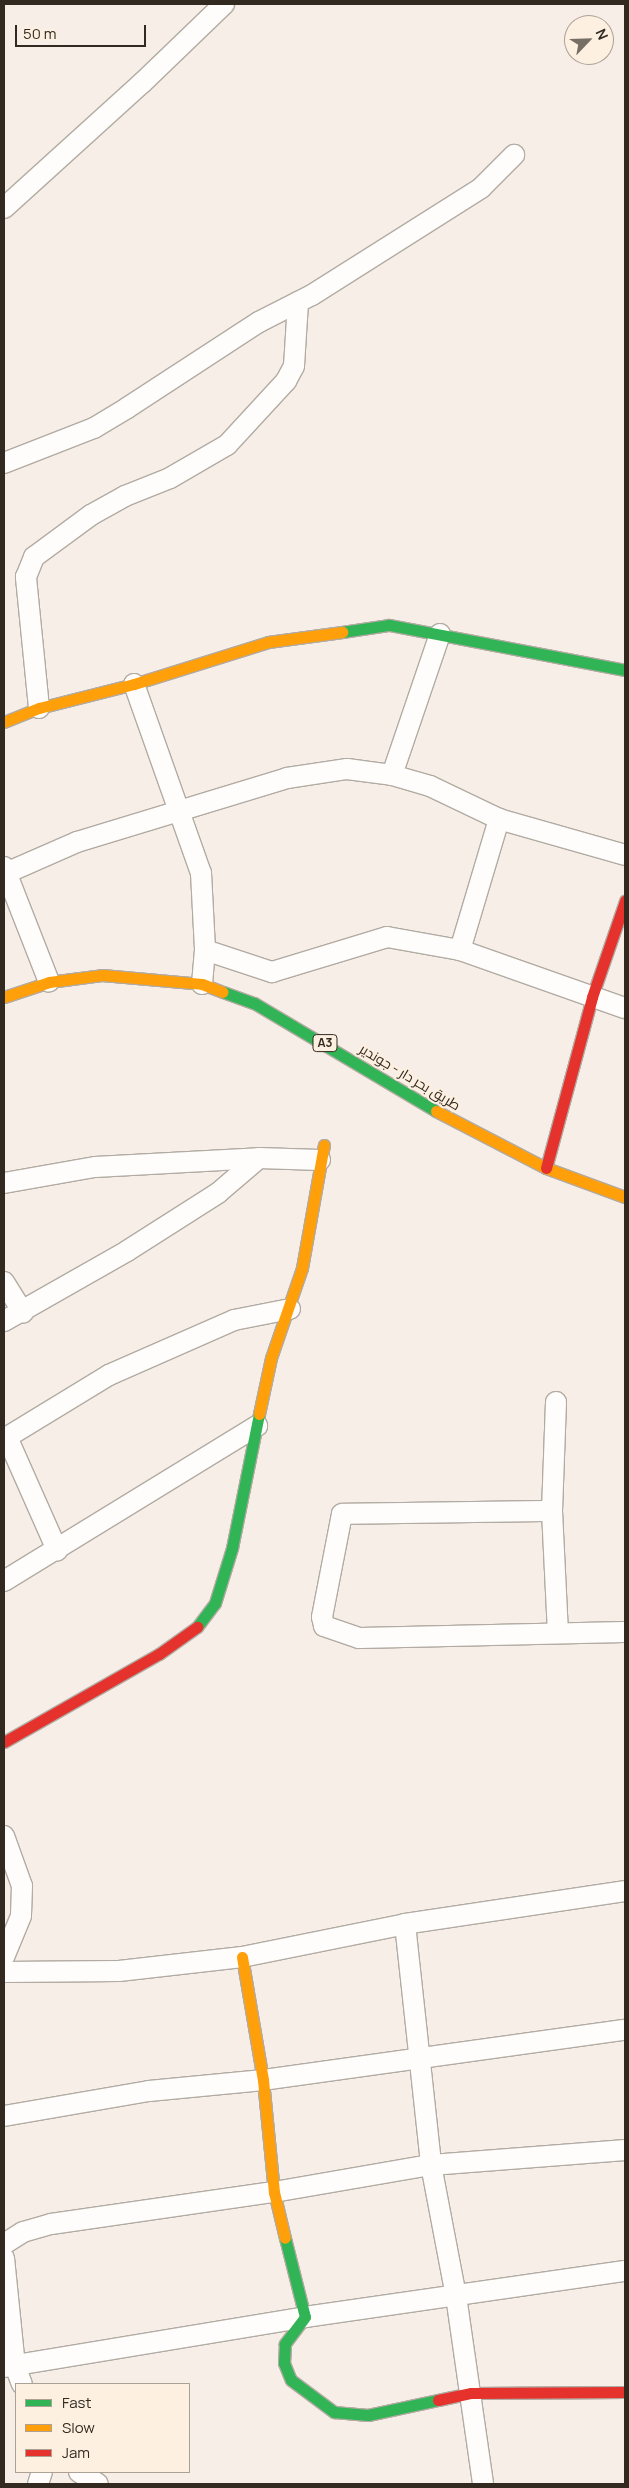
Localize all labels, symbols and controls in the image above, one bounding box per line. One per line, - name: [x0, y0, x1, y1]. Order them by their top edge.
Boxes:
- scale bar: [18, 15, 149, 47]
- north arrow: [564, 15, 614, 65]
- text: 50 m: [23, 23, 57, 44]
- text: N: [592, 26, 613, 43]
- road number: A3: [311, 1034, 339, 1052]
- street label: طريق بحر دار - جوندير: [357, 1040, 463, 1114]
- legend: [15, 2383, 190, 2473]
- text: Fast: [62, 2392, 91, 2413]
- text: Slow: [62, 2417, 95, 2438]
- text: Jam: [62, 2442, 90, 2463]

